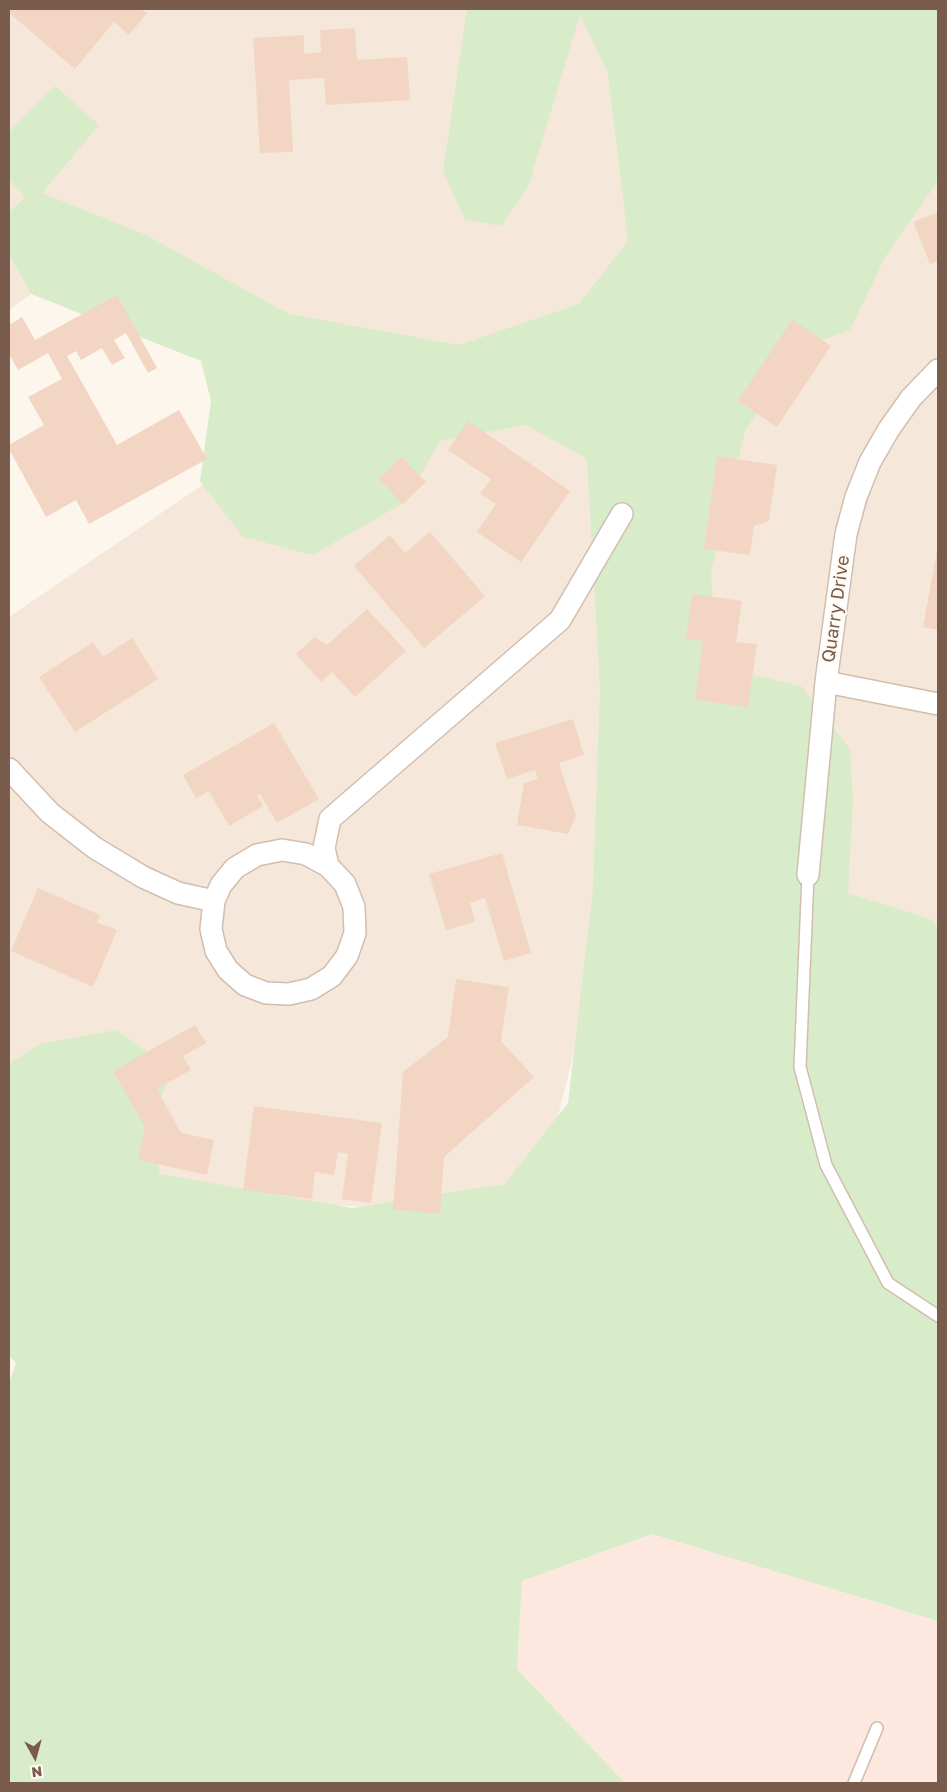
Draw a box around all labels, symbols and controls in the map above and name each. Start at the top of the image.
street label: Quarry Drive [818,554,854,664]
north arrow [10,1732,60,1782]
text: N [31,1763,43,1781]

